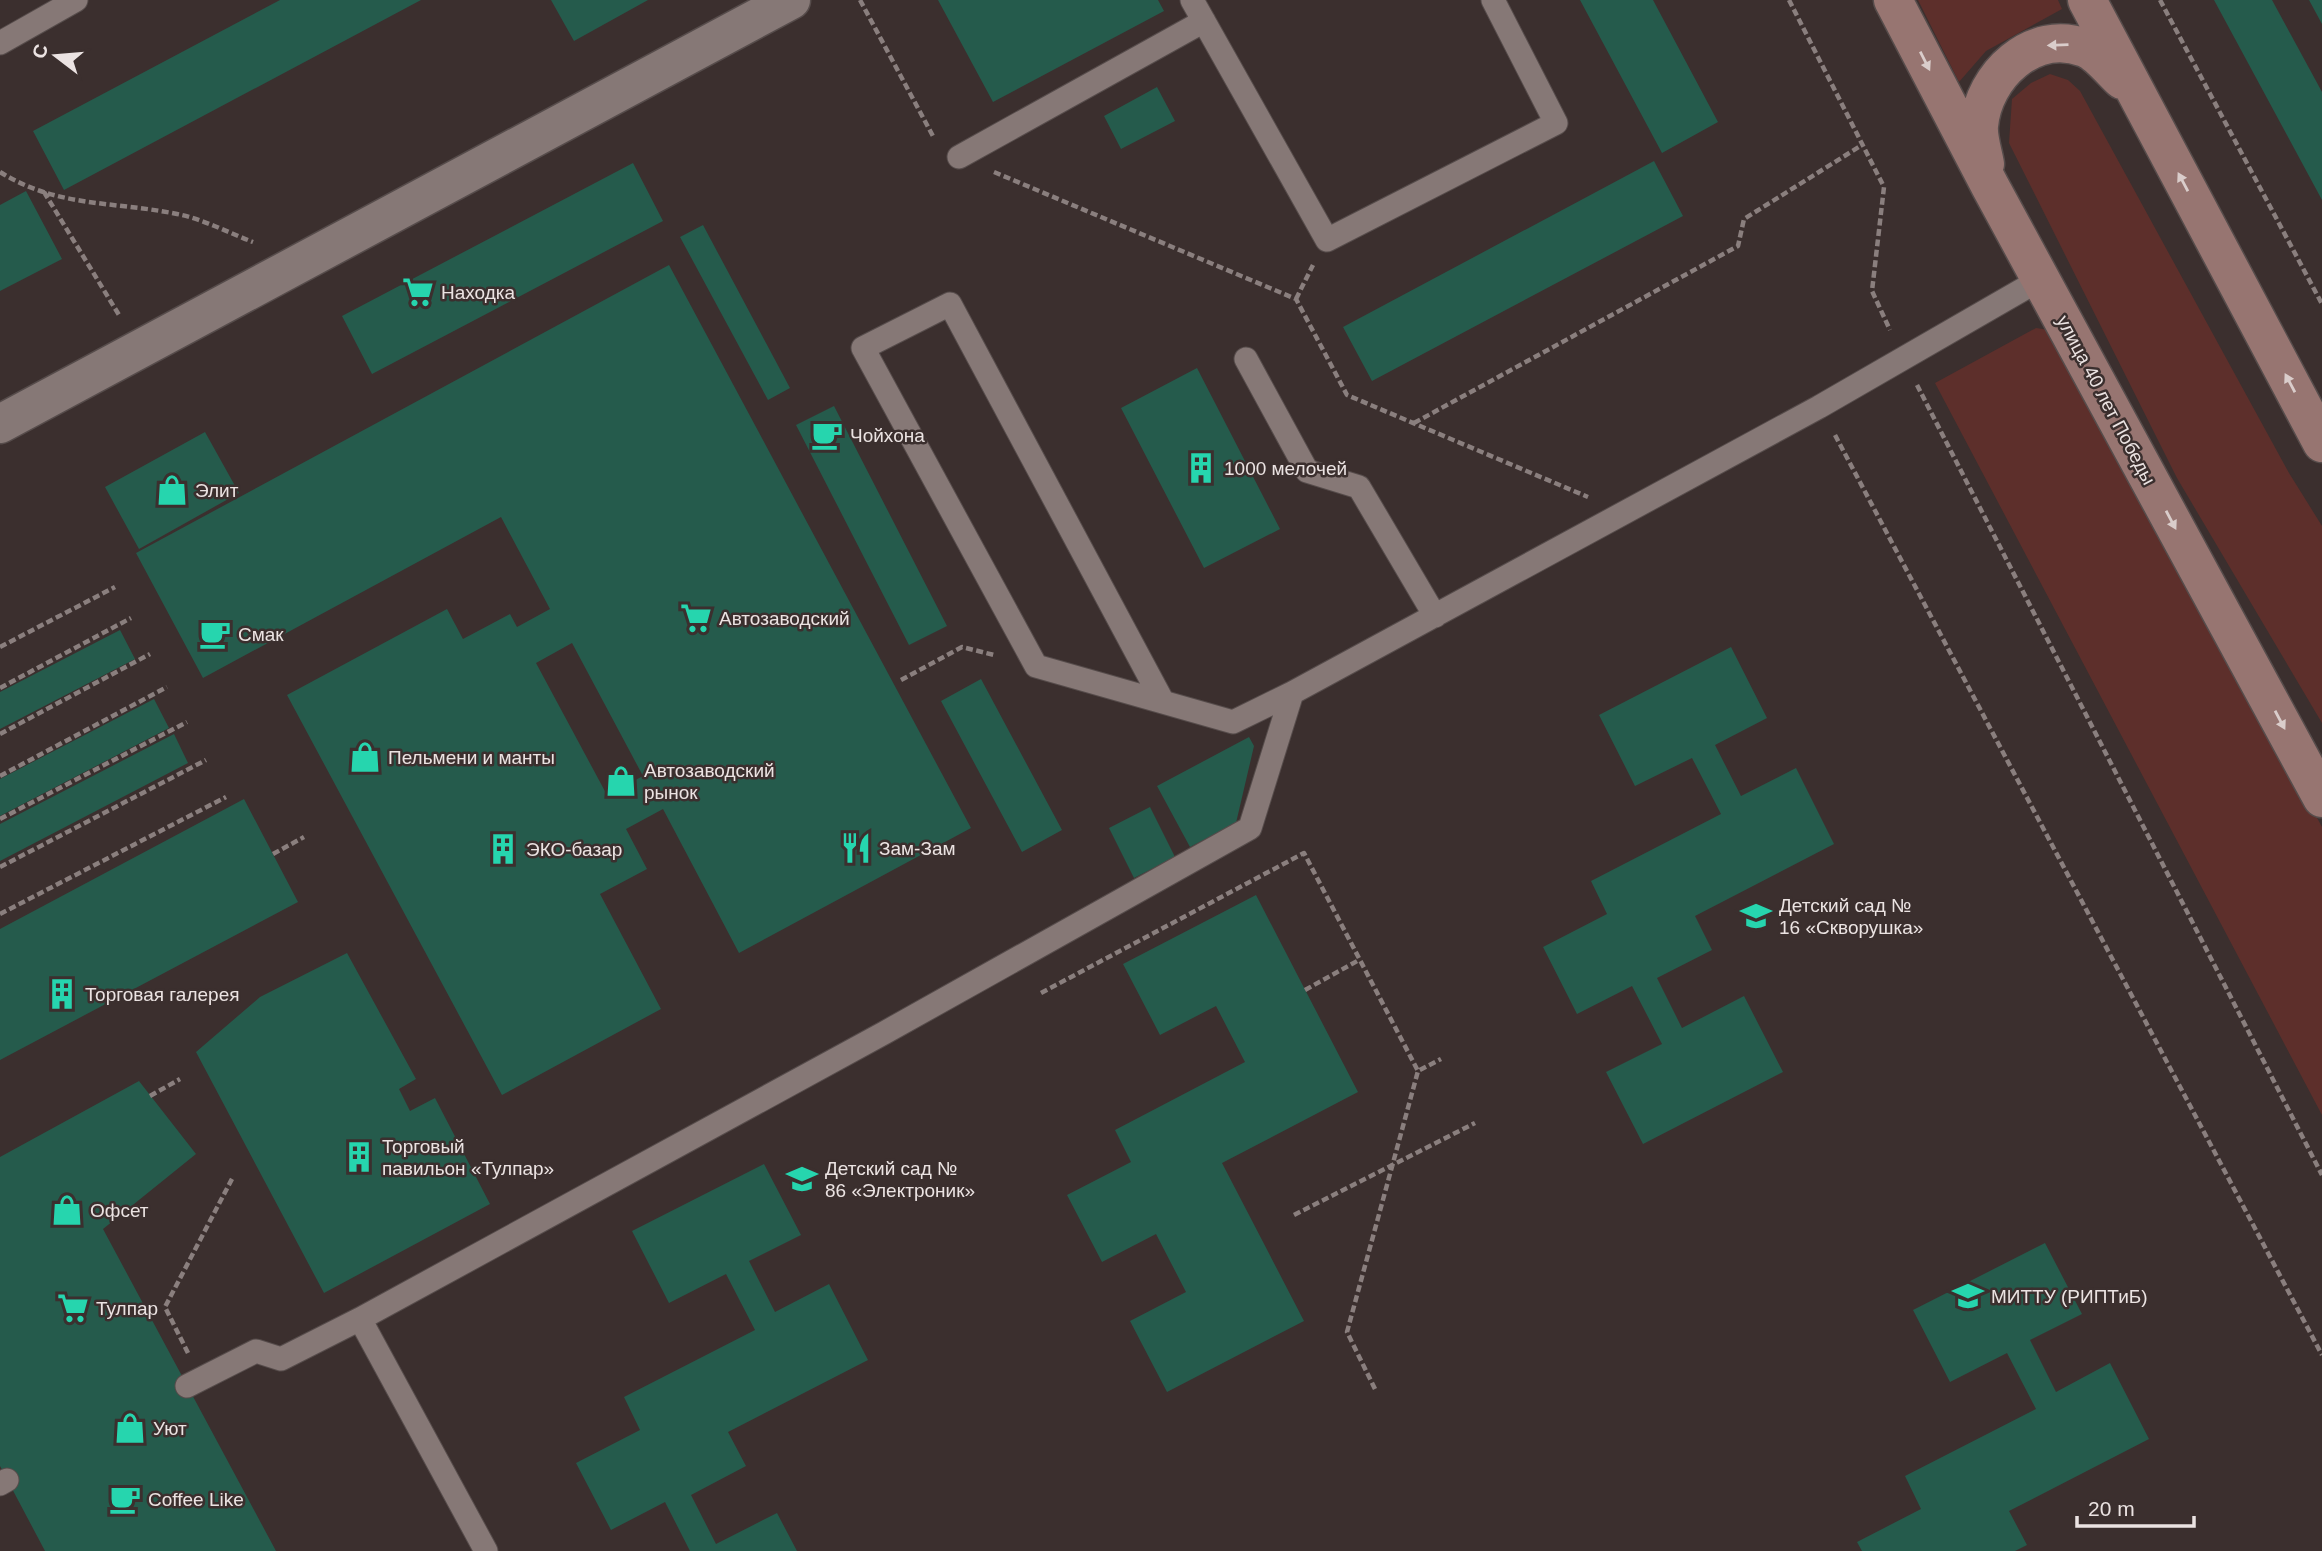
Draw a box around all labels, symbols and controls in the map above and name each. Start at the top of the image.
north arrow [21,21,91,91]
one-way arrow [2047,39,2069,50]
text: С [28,42,52,61]
one-way arrow [1919,51,1930,71]
one-way arrow [2177,172,2188,192]
supermarket icon: Находка [401,275,435,309]
place label: Находка [441,282,516,303]
street label: улица 40 лет Победы [2052,312,2160,488]
one-way arrow [2284,373,2296,393]
cafe icon: Чойхона [810,418,844,452]
place label: Чойхона [850,425,925,446]
building icon: 1000 мелочей [1184,451,1218,485]
place label: 1000 мелочей [1224,458,1347,479]
shop icon: Элит [155,473,189,507]
place label: Элит [195,480,239,501]
one-way arrow [2165,510,2177,530]
supermarket icon: Автозаводский [679,601,713,635]
place label: Автозаводский [719,608,850,629]
cafe icon: Смак [198,617,232,651]
place label: Смак [238,624,284,645]
one-way arrow [2274,710,2285,730]
shop icon: Пельмени и манты [348,740,382,774]
place label: Пельмени и манты [388,747,555,768]
place label: Автозаводский рынок [644,760,775,803]
shop icon: Автозаводский рынок [604,764,638,798]
restaurant icon: Зам-Зам [839,831,873,865]
building icon: ЭКО-базар [486,832,520,866]
place label: Зам-Зам [879,838,956,859]
place label: ЭКО-базар [526,839,622,860]
place label: Детский сад № 16 «Скворушка» [1779,895,1923,938]
school or university icon: Детский сад № 16 «Скворушка» [1739,899,1773,933]
building icon: Торговая галерея [45,977,79,1011]
place label: Торговая галерея [85,984,240,1005]
place label: Торговый павильон «Тулпар» [382,1136,554,1179]
building icon: Торговый павильон «Тулпар» [342,1140,376,1174]
place label: Детский сад № 86 «Электроник» [825,1158,975,1201]
school or university icon: Детский сад № 86 «Электроник» [785,1162,819,1196]
shop icon: Офсет [50,1193,84,1227]
place label: Офсет [90,1200,149,1221]
school or university icon: МИТТУ (РИПТиБ) [1951,1279,1985,1313]
place label: МИТТУ (РИПТиБ) [1991,1286,2148,1307]
supermarket icon: Тулпар [56,1291,90,1325]
place label: Тулпар [96,1298,158,1319]
shop icon: Уют [113,1411,147,1445]
place label: Уют [153,1418,187,1439]
cafe icon: Coffee Like [108,1482,142,1516]
scale bar [2077,1484,2194,1528]
place label: Coffee Like [148,1489,244,1510]
text: 20 m [2088,1497,2135,1520]

